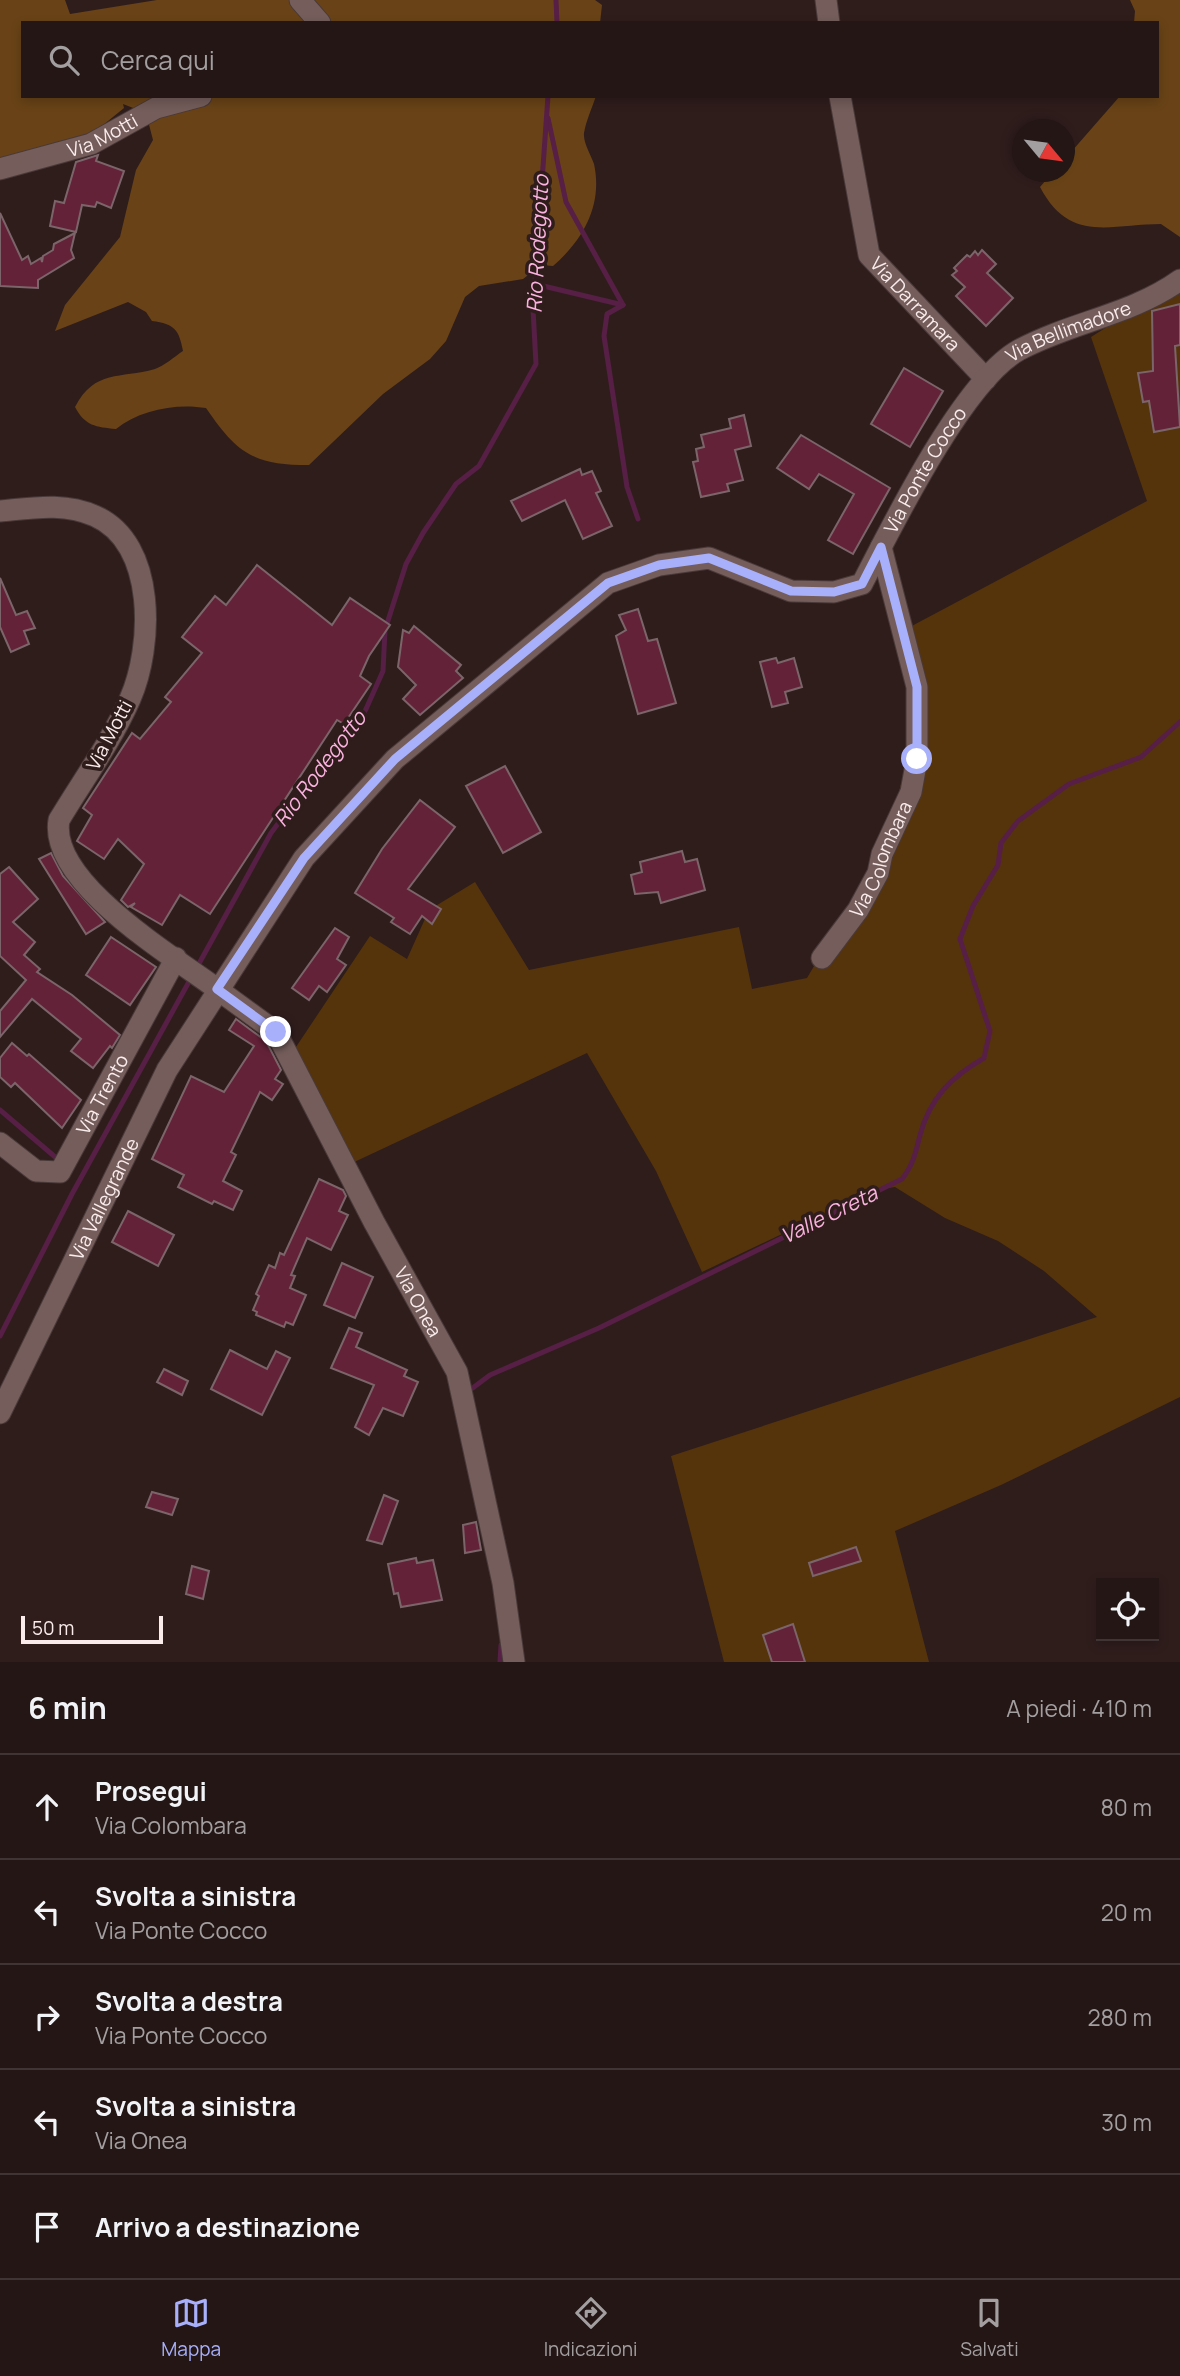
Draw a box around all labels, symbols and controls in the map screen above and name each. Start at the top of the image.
search box [21,21,1159,98]
icon: search [45,41,83,79]
text: Cerca qui [101,42,215,78]
street label: Via Motti [64,108,142,163]
north arrow [1012,119,1075,182]
water label: Rio Rodegotto [519,173,555,314]
street label: Via Darramara [864,251,966,357]
street label: Via Bellimadore [1000,295,1135,368]
street label: Via Ponte Cocco [878,402,972,538]
street label: Via Motti [80,696,138,774]
water label: Rio Rodegotto [266,704,373,832]
route start [901,743,932,774]
street label: Via Colombara [844,797,918,923]
route end [260,1016,291,1047]
street label: Via Trento [70,1050,134,1139]
street label: Via Vallegrande [63,1134,145,1264]
water label: Valle Creta [775,1178,883,1250]
street label: Via Onea [388,1262,448,1342]
map controls [1096,1578,1159,1641]
button: locate [1096,1578,1159,1641]
scale bar [21,1613,163,1645]
text: 50 m [32,1615,74,1641]
text: 6 min [28,1687,107,1728]
text: A piedi · 410 m [1006,1692,1152,1724]
text: Prosegui [95,1773,207,1809]
icon: ahead [28,1788,66,1826]
text: 80 m [1101,1791,1152,1823]
text: Via Colombara [95,1809,247,1841]
text: Svolta a sinistra [95,1878,296,1914]
icon: left [28,1893,66,1931]
text: 20 m [1101,1896,1152,1928]
text: Via Ponte Cocco [95,1914,267,1946]
text: Svolta a destra [95,1983,283,2019]
icon: right [28,1998,66,2036]
text: 280 m [1087,2001,1152,2033]
text: Via Ponte Cocco [95,2019,267,2051]
text: Svolta a sinistra [95,2088,296,2124]
icon: left [28,2103,66,2141]
text: 30 m [1101,2106,1152,2138]
text: Via Onea [95,2124,187,2156]
icon: arrive [28,2208,66,2246]
text: Arrivo a destinazione [95,2209,360,2245]
tab: Mappa [161,2294,221,2362]
tab: Indicazioni [544,2294,638,2362]
tab: Salvati [960,2294,1019,2362]

